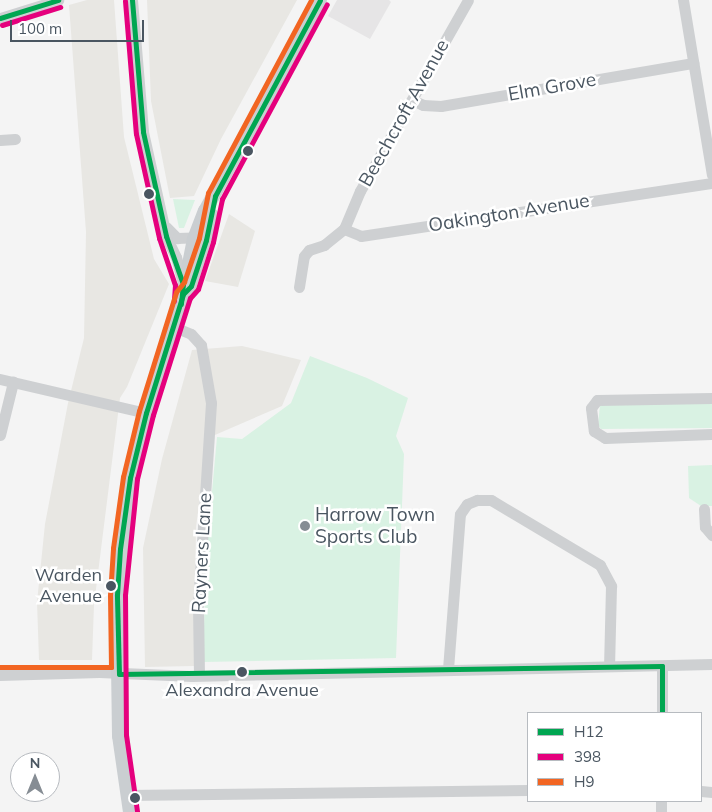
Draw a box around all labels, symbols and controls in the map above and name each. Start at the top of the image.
scale bar [12,10,146,42]
text: 100 m [18,19,62,38]
street label: Beechcroft Avenue [354,35,454,191]
street label: Elm Grove [506,68,598,106]
unlabelled marker [243,146,253,156]
unlabelled marker [144,189,154,199]
street label: Oakington Avenue [427,189,591,237]
street label: Rayners Lane [187,492,217,614]
place label: Harrow Town Sports Club [315,504,435,548]
marker: Harrow Town Sports Club [299,520,311,532]
place label: Warden Avenue [35,565,102,608]
marker: Warden Avenue [106,581,116,591]
marker: Alexandra Avenue [237,667,247,677]
place label: Alexandra Avenue [165,679,319,701]
legend [527,712,702,802]
text: H12 [574,722,604,741]
text: 398 [574,747,601,766]
north arrow [10,752,60,802]
text: N [30,754,40,772]
text: H9 [574,772,595,791]
unlabelled marker [130,793,140,803]

